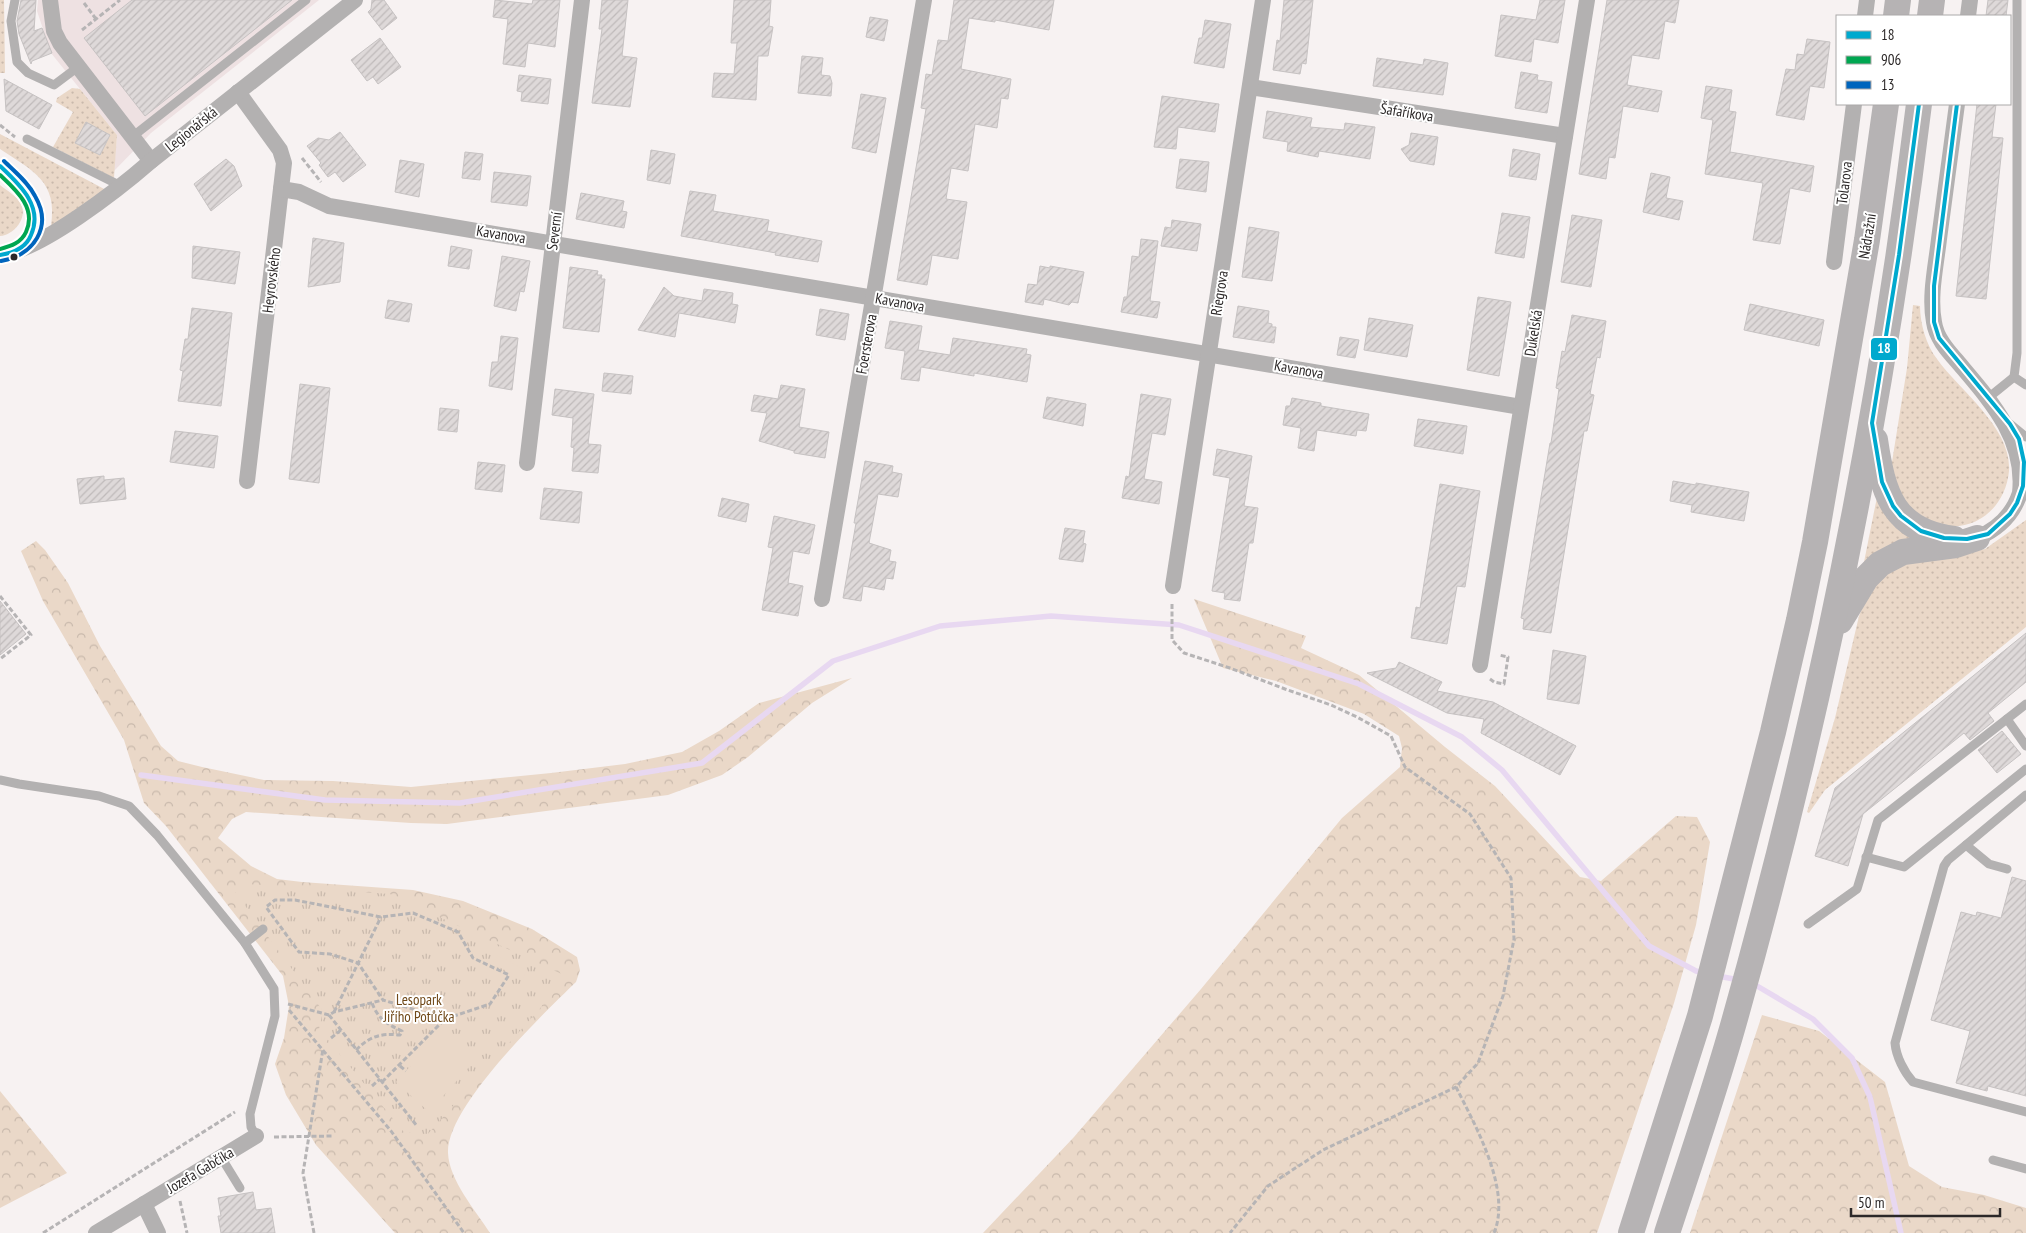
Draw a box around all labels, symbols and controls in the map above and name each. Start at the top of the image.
legend [1836,15,2011,105]
text: 18 [1881,25,1895,44]
text: 906 [1881,50,1902,69]
text: 13 [1881,75,1895,94]
street label: Šafaříkova [1379,98,1435,126]
street label: Legionářská [161,102,221,156]
street label: Tolarova [1832,160,1856,206]
street label: Severní [542,210,566,251]
street label: Nádražní [1854,211,1880,260]
street label: Kavanova [475,221,527,247]
street label: Heyrovského [258,246,284,314]
unlabelled marker [9,252,19,262]
street label: Riegrova [1206,269,1232,317]
street label: Kavanova [874,288,926,316]
street label: Dukelská [1520,308,1546,358]
street label: Foersterova [851,313,881,375]
line badge: 18 [1870,337,1898,361]
text: 18 [1877,339,1891,357]
street label: Kavanova [1273,355,1325,383]
park label: Lesopark Jiřího Potůčka [382,990,455,1026]
street label: Jozefa Gabčíka [162,1143,237,1198]
scale bar [1851,1186,2000,1218]
text: 50 m [1858,1193,1884,1212]

